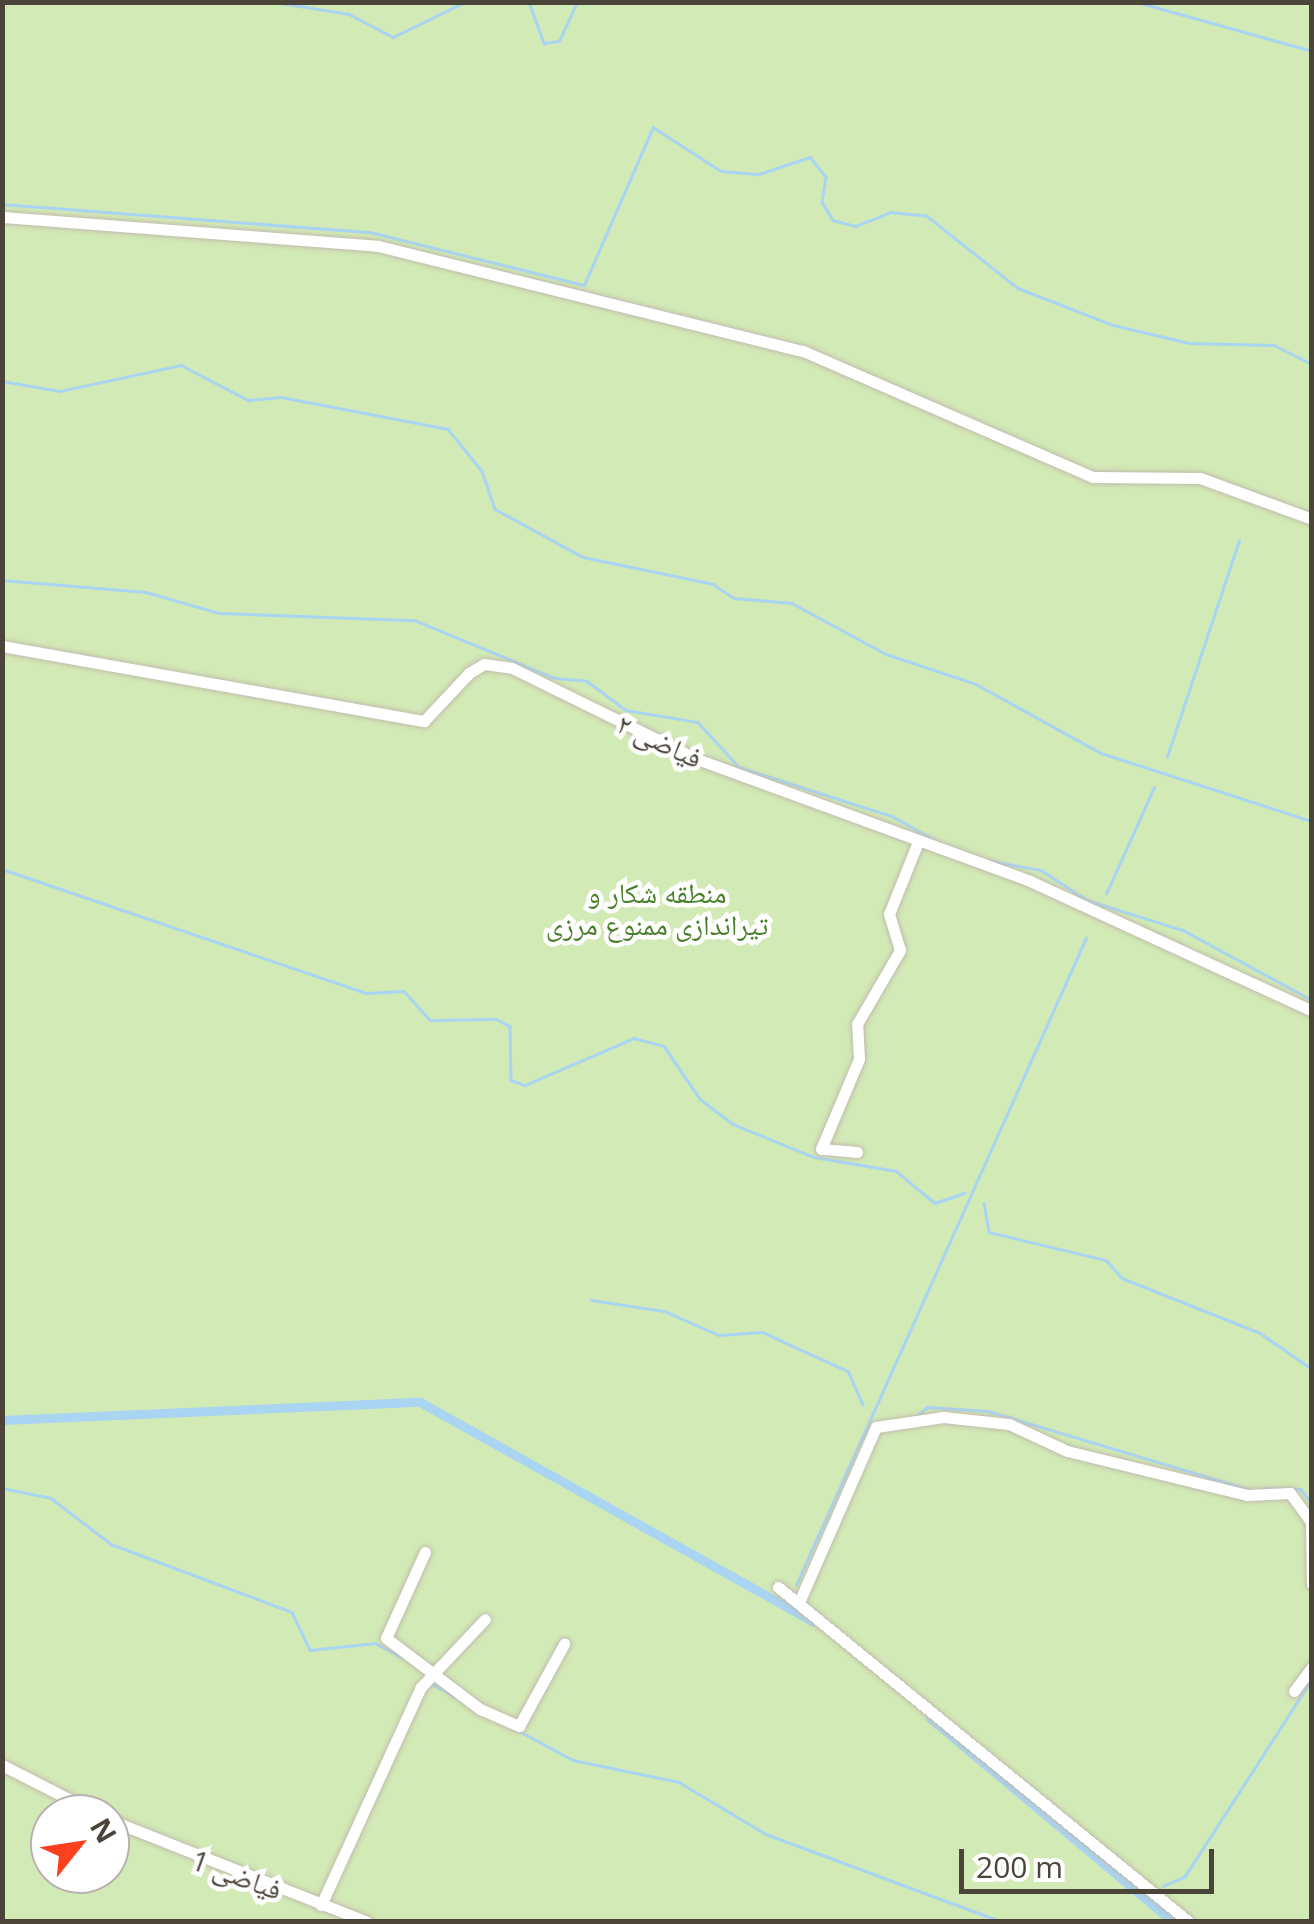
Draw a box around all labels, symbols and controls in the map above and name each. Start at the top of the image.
street label: فیاضی ۲ [612,706,708,774]
park label: منطقه شکار و تیراندازی ممنوع مرزی [546,875,768,941]
north arrow [30,1794,130,1894]
text: N [82,1811,126,1849]
scale bar [964,1829,1219,1891]
street label: فیاضی 1 [187,1842,287,1906]
text: 200 m [976,1846,1063,1887]

